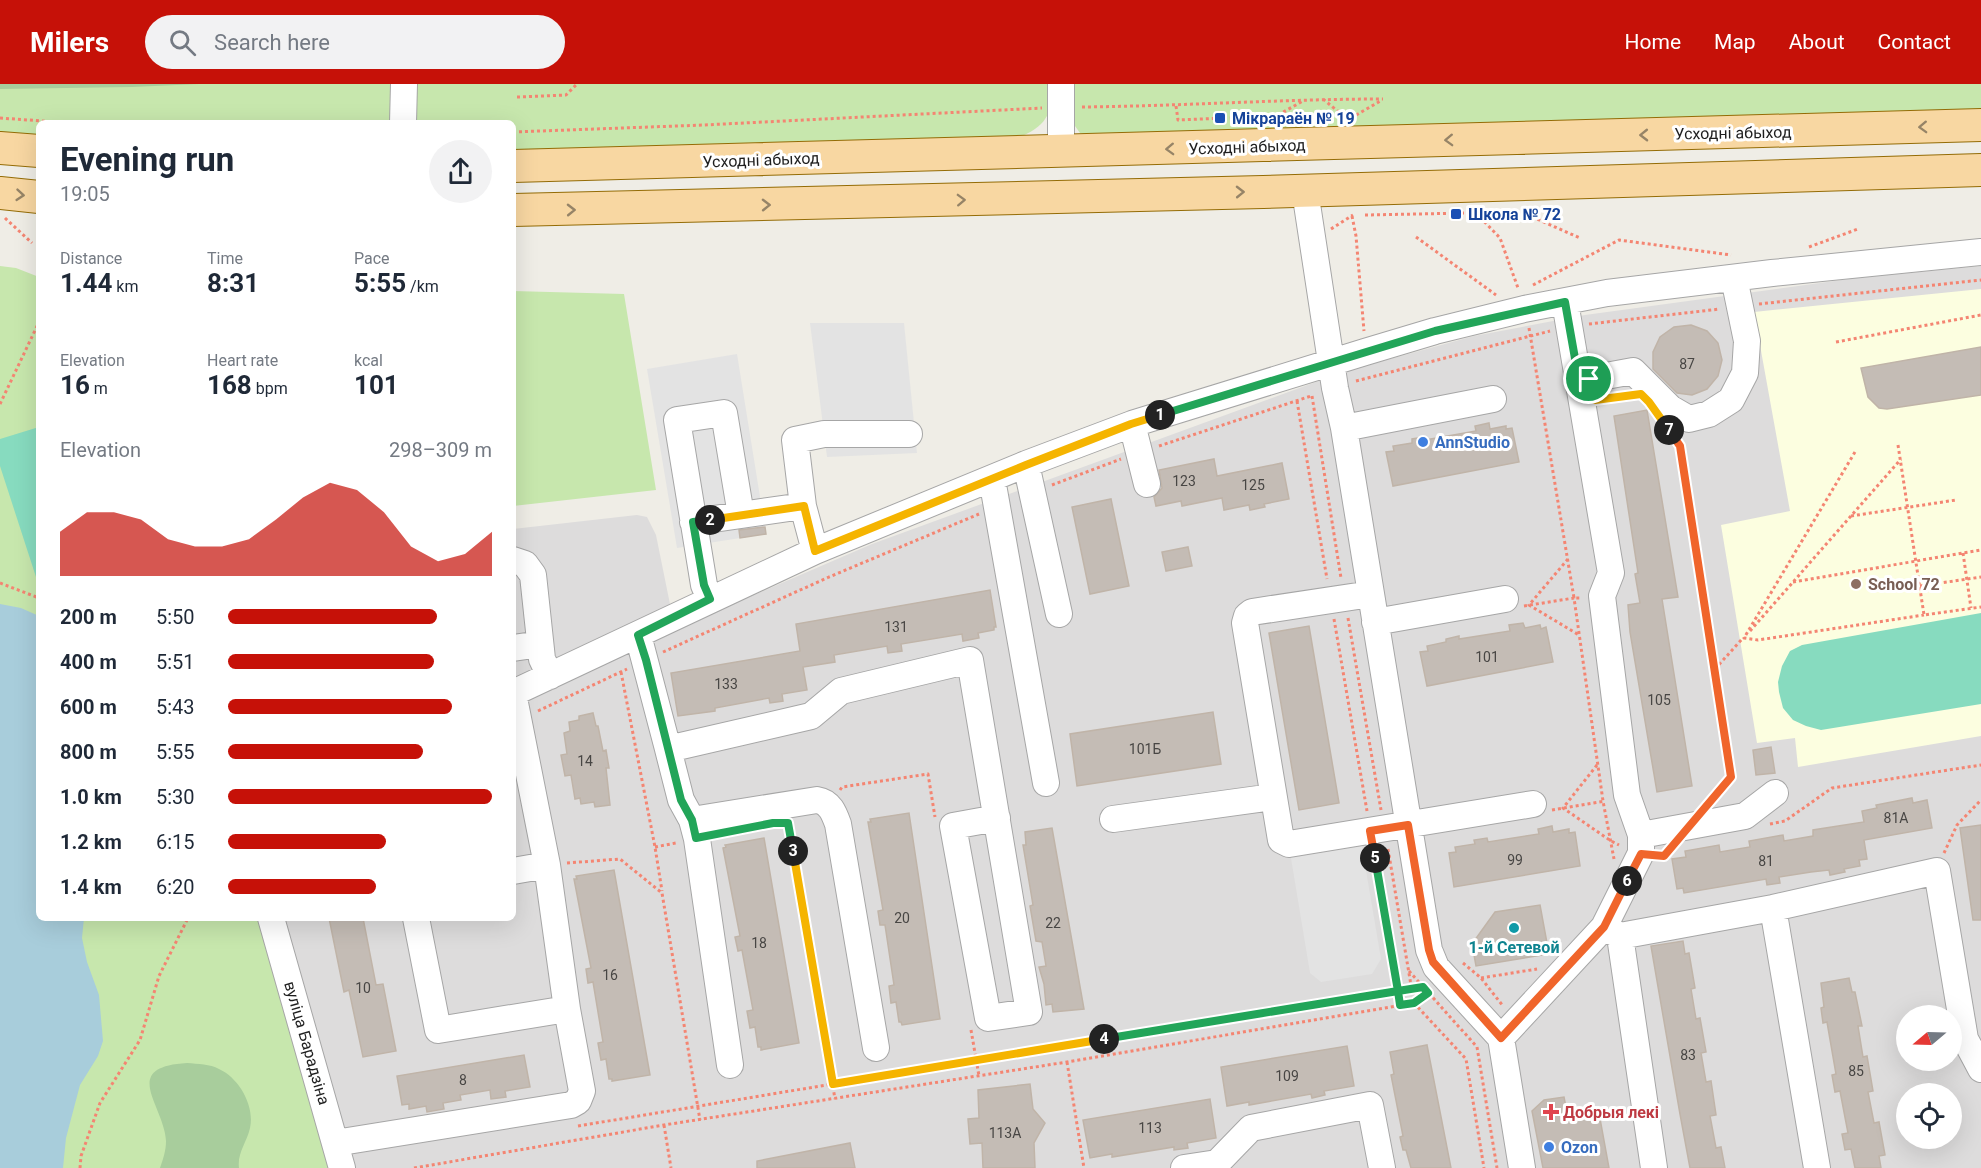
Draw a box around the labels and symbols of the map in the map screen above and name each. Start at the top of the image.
place label: Мікрараён № 19 [1232,109,1355,128]
marker: Мікрараён № 19 [1213,111,1227,125]
one-way arrow [1918,121,1927,134]
street label: Усходні абыход [1674,122,1792,144]
one-way arrow [1639,129,1648,141]
one-way arrow [1444,134,1453,147]
street label: Усходні абыход [1188,135,1306,159]
one-way arrow [1165,143,1174,156]
street label: Усходні абыход [702,148,820,172]
one-way arrow [1236,186,1245,199]
one-way arrow [15,188,24,201]
one-way arrow [957,193,966,206]
one-way arrow [762,199,771,211]
one-way arrow [567,203,576,216]
place label: Школа № 72 [1468,205,1561,224]
marker: Школа № 72 [1449,207,1463,221]
pin [1563,353,1614,404]
house number: 87 [1679,356,1695,372]
pin: 1 [1145,400,1175,430]
pin: 7 [1654,415,1684,445]
place label: AnnStudio [1435,433,1510,452]
marker: AnnStudio [1416,435,1430,449]
house number: 123 [1172,473,1196,489]
house number: 125 [1241,477,1265,493]
pin: 2 [695,505,725,535]
place label: School 72 [1868,575,1940,594]
marker: School 72 [1849,577,1863,591]
house number: 131 [884,619,908,635]
house number: 101 [1475,649,1499,665]
house number: 133 [714,676,738,692]
house number: 105 [1647,692,1671,708]
house number: 101Б [1129,741,1161,757]
house number: 14 [577,753,593,769]
house number: 81А [1884,810,1908,826]
pin: 3 [778,836,808,866]
pin: 5 [1360,843,1390,873]
house number: 99 [1507,852,1523,868]
house number: 81 [1758,853,1774,869]
pin: 6 [1612,866,1642,896]
house number: 20 [894,910,910,926]
house number: 22 [1045,915,1061,931]
marker: 1-й Сетевой [1507,921,1521,935]
house number: 18 [751,935,767,951]
place label: 1-й Сетевой [1469,938,1559,957]
house number: 16 [602,967,618,983]
street label: вуліца Барадзіна [280,979,334,1107]
house number: 10 [355,980,371,996]
north arrow [1896,1005,1962,1071]
pin: 4 [1089,1024,1119,1054]
house number: 83 [1680,1047,1696,1063]
house number: 85 [1848,1063,1864,1079]
house number: 109 [1275,1068,1299,1084]
house number: 8 [459,1072,467,1088]
place label: Добрыя лекі [1563,1103,1659,1122]
marker: Добрыя лекі [1544,1105,1558,1119]
house number: 113 [1138,1120,1162,1136]
house number: 113А [989,1125,1021,1141]
place label: Ozon [1561,1138,1598,1157]
marker: Ozon [1542,1140,1556,1154]

